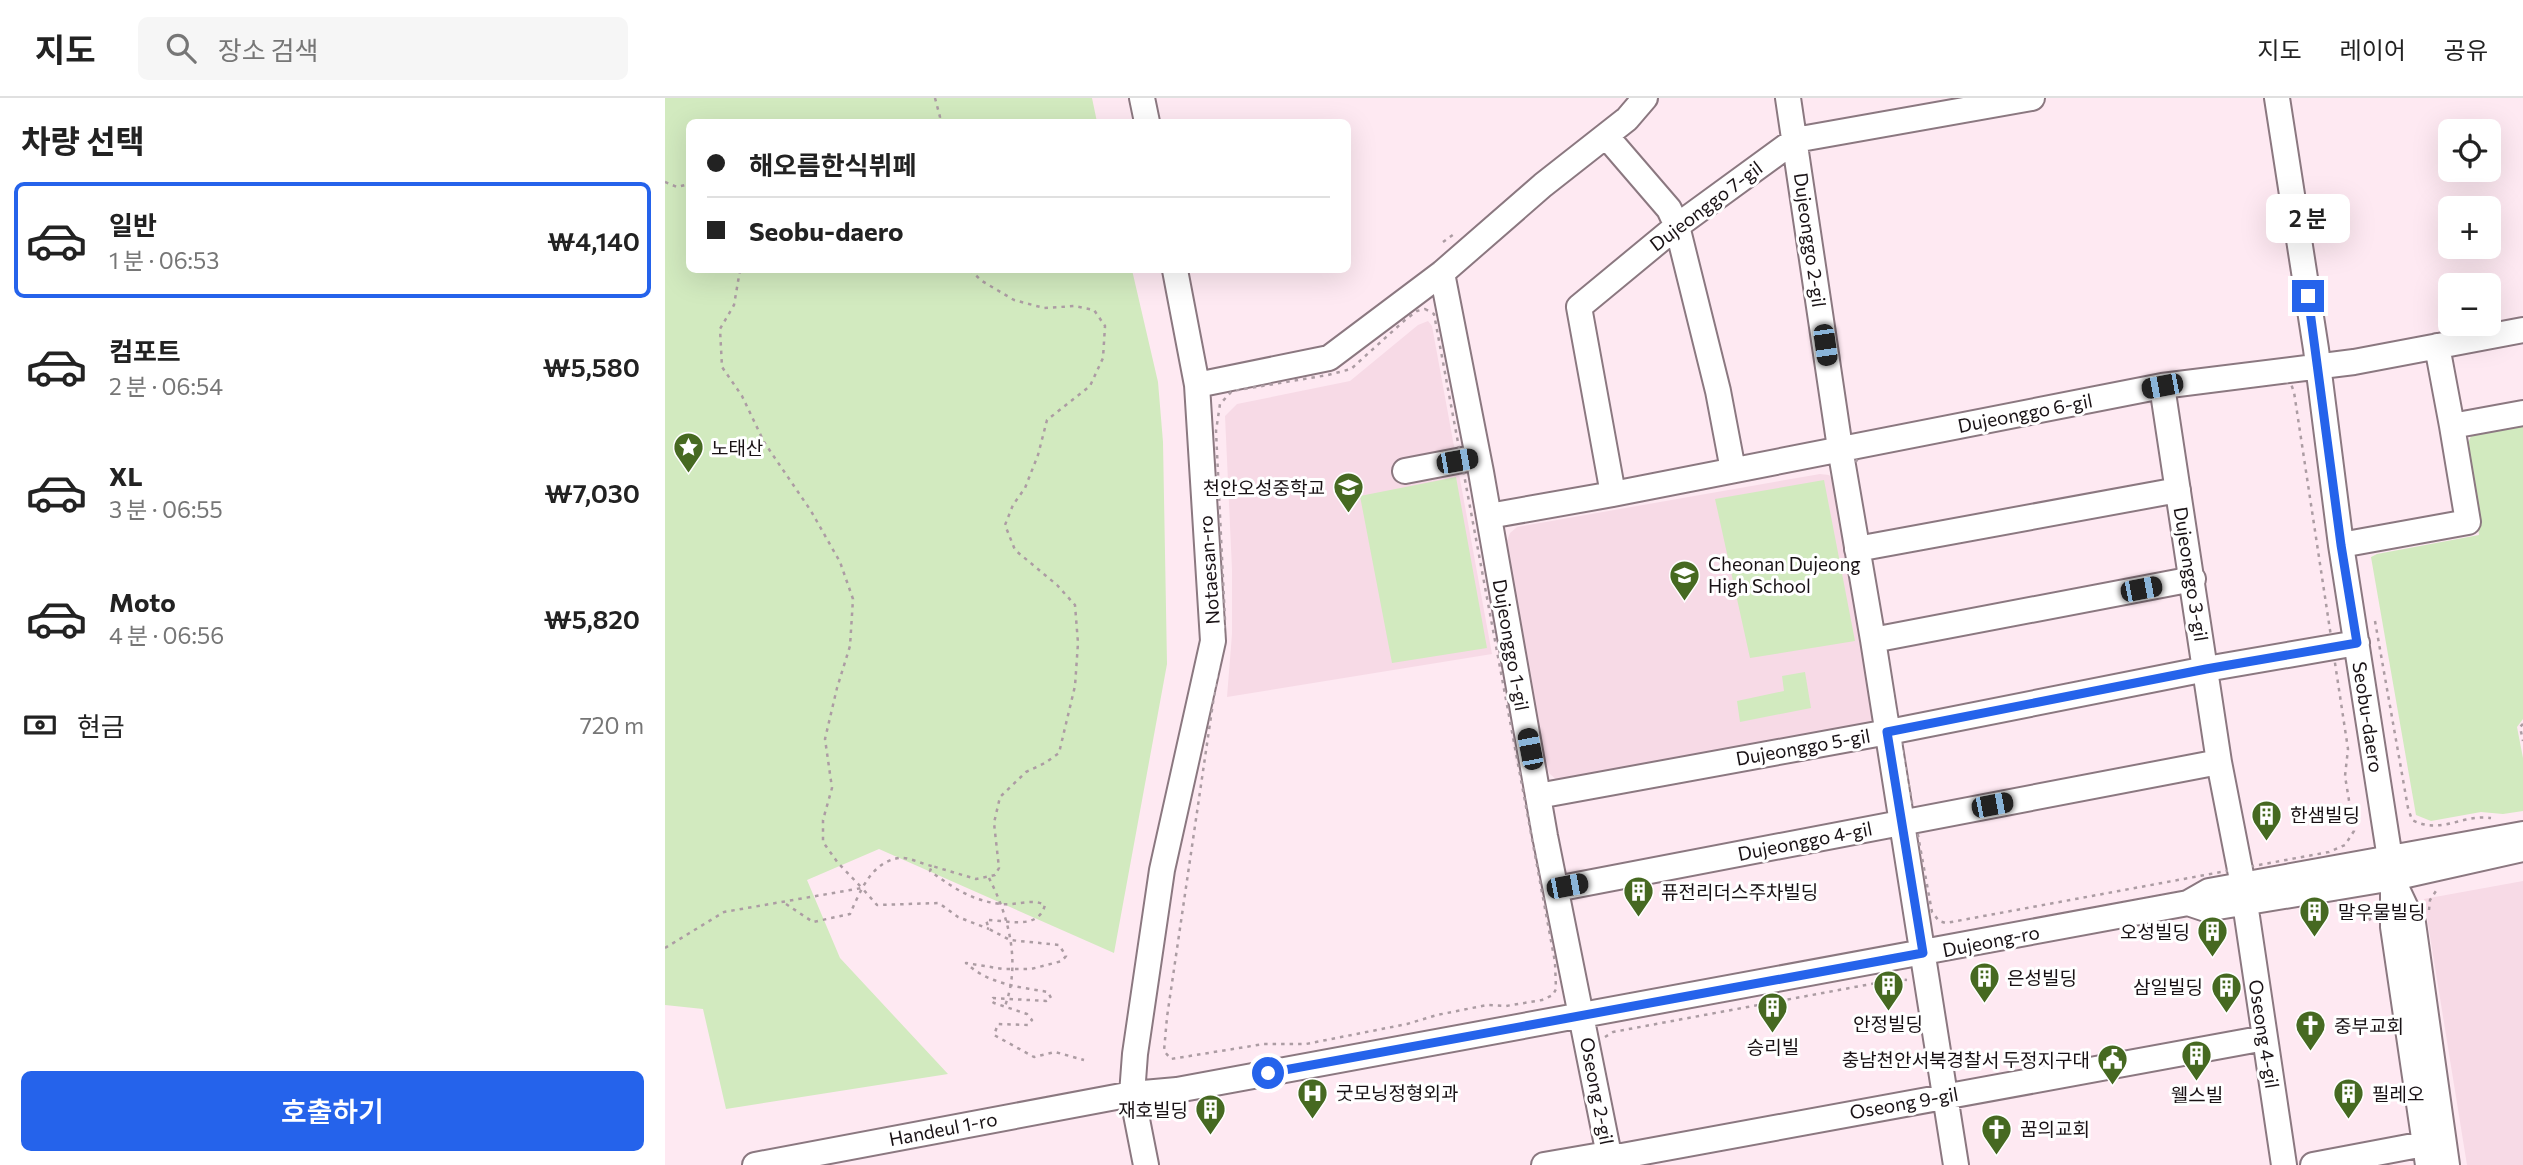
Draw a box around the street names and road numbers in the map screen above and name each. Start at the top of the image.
street label: Dujeonggo 7-gil [1645,156,1767,255]
street label: Dujeonggo 2-gil [1790,171,1831,309]
street label: Dujeonggo 6-gil [1956,388,2094,437]
street label: Dujeonggo 3-gil [2169,505,2213,643]
street label: Notaesan-ro [1193,515,1224,625]
street label: Dujeonggo 1-gil [1489,577,1534,713]
street label: Seobu-daero [2348,660,2389,774]
street label: Dujeonggo 5-gil [1734,723,1872,770]
street label: Dujeonggo 4-gil [1736,816,1874,865]
street label: Dujeong-ro [1940,920,2041,961]
street label: Oseong 4-gil [2245,978,2284,1090]
street label: Oseong 2-gil [1576,1035,1619,1147]
street label: Oseong 9-gil [1848,1082,1960,1123]
street label: Handeul 1-ro [887,1107,999,1150]

